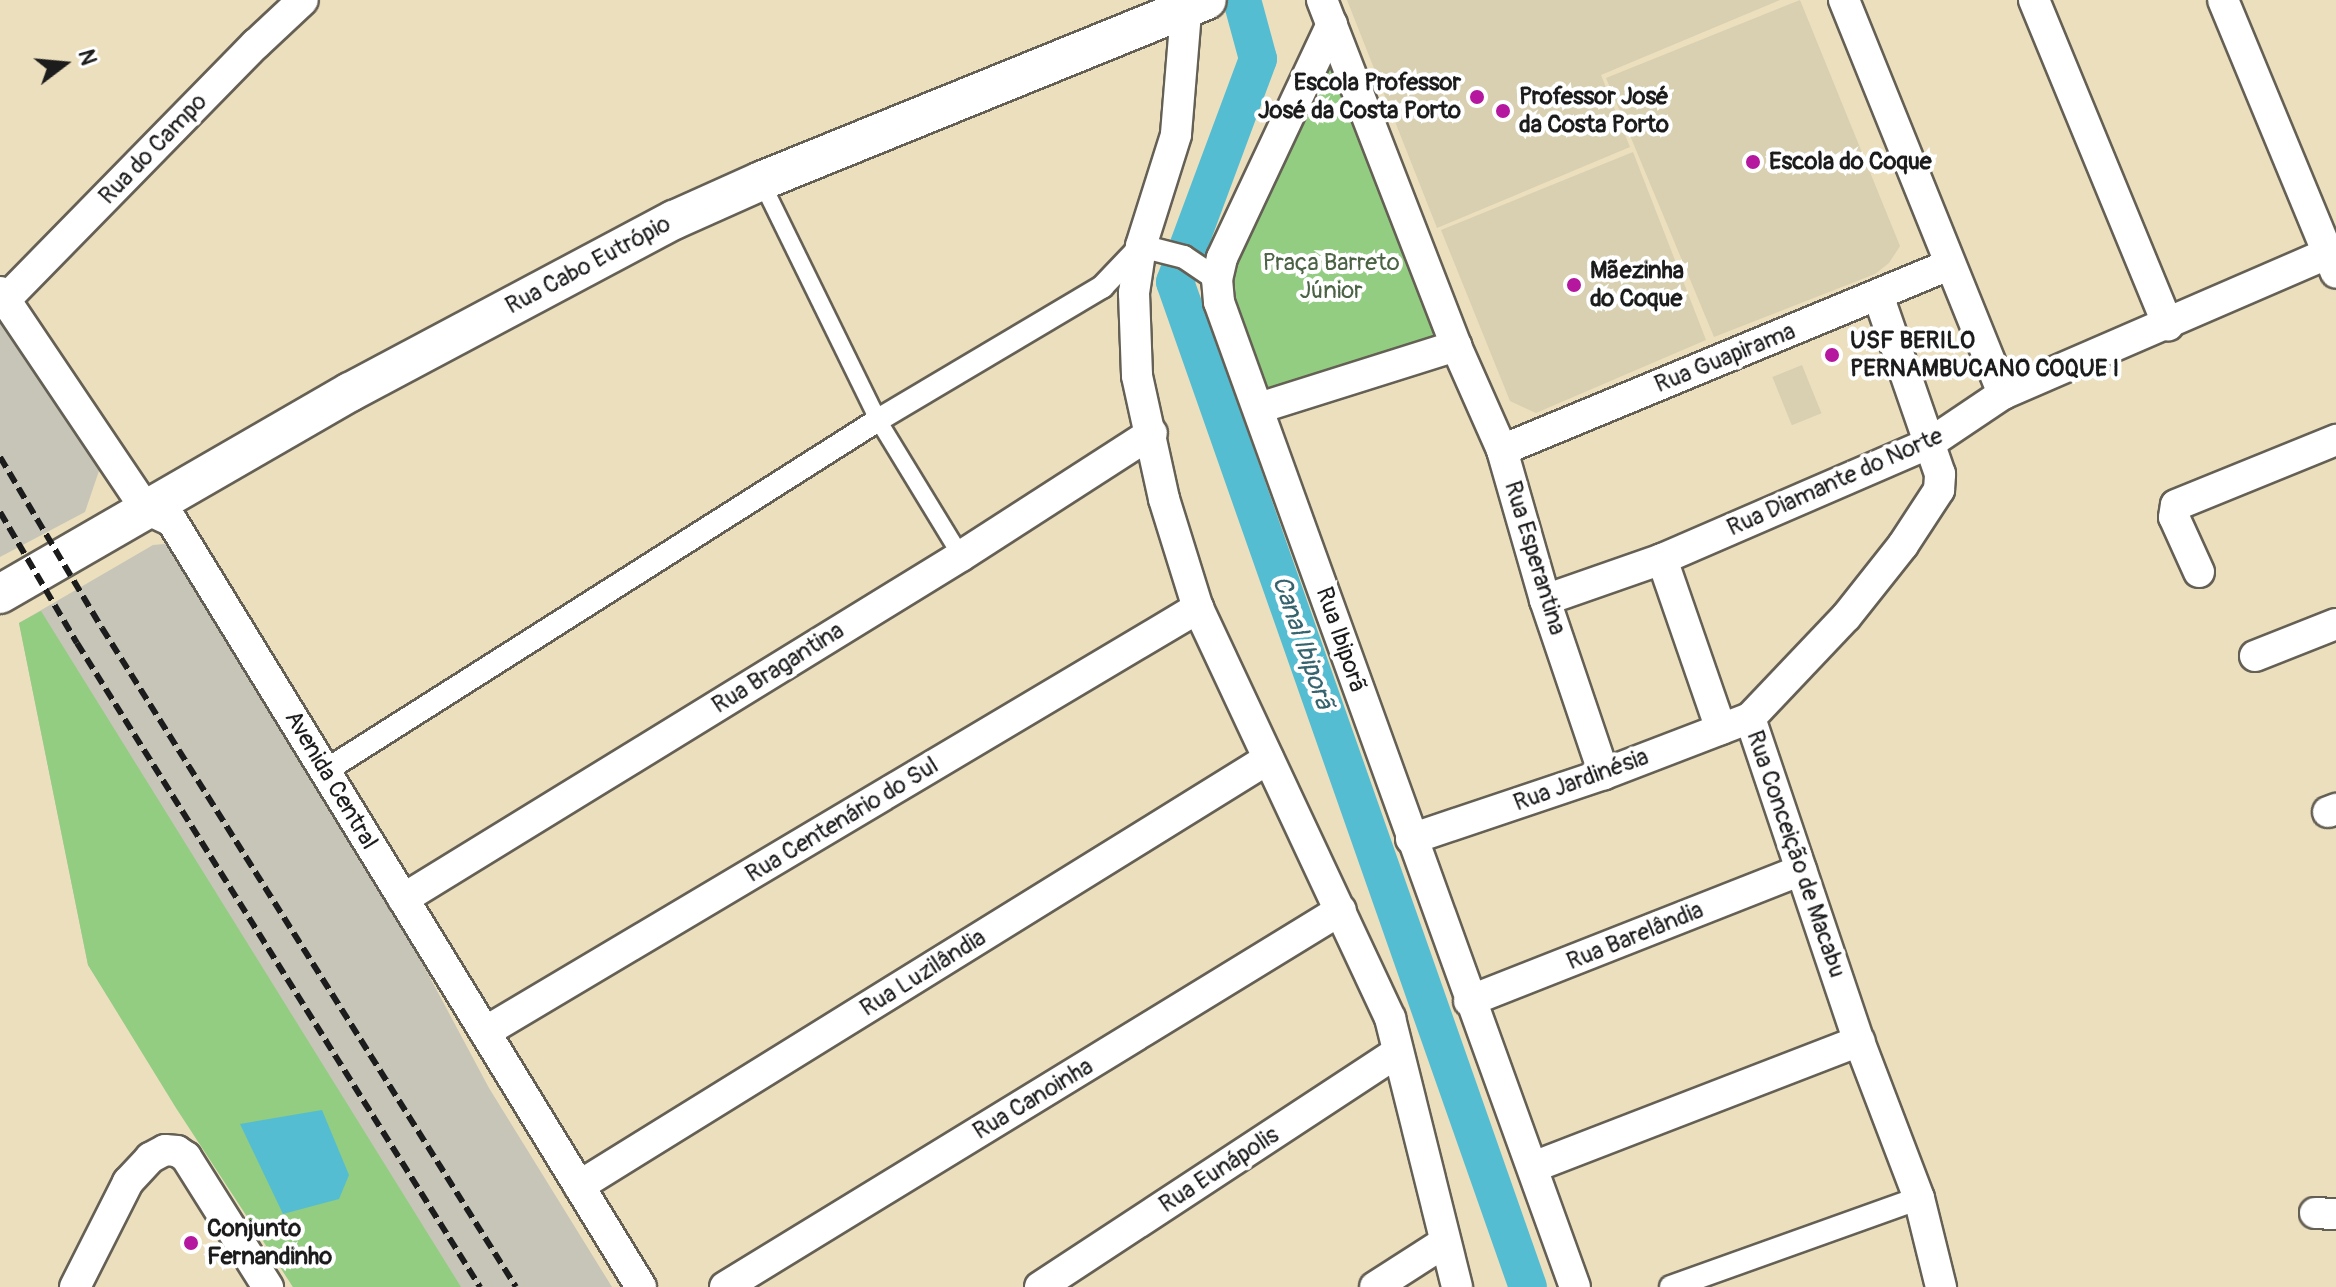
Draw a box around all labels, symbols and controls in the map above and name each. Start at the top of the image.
north arrow [24,24,104,104]
text: N [72,46,103,68]
place label: Escola Professor José da Costa Porto [1258,69,1461,125]
place label: Professor José da Costa Porto [1519,83,1669,139]
street label: Rua do Campo [93,87,213,211]
marker: Escola Professor José da Costa Porto [1468,88,1486,106]
marker: Professor José da Costa Porto [1494,102,1512,120]
place label: Escola do Coque [1769,148,1932,176]
marker: Escola do Coque [1744,153,1762,171]
street label: Rua Cabo Eutrópio [501,209,675,321]
park label: Praça Barreto Júnior [1262,249,1400,305]
place label: Mãezinha do Coque [1590,257,1684,313]
marker: Mãezinha do Coque [1565,276,1583,294]
street label: Rua Guapirama [1650,317,1800,399]
place label: USF BERILO PERNAMBUCANO COQUE I [1850,327,2119,383]
marker: USF BERILO PERNAMBUCANO COQUE I [1821,344,1843,366]
street label: Rua Diamante do Norte [1723,421,1947,543]
street label: Rua Esperantina [1498,478,1572,638]
water label: Canal Ibiporã [1265,572,1339,714]
street label: Rua Ibiporã [1309,583,1373,697]
street label: Rua Bragantina [707,616,849,720]
street label: Avenida Central [278,705,384,855]
street label: Rua Conceição de Macabu [1740,727,1852,981]
street label: Rua Jardinésia [1510,742,1652,818]
street label: Rua Centenário do Sul [740,751,944,889]
street label: Rua Barelândia [1563,896,1707,976]
street label: Rua Luzilândia [855,923,991,1023]
street label: Rua Canoinha [968,1052,1098,1146]
street label: Rua Eunápolis [1154,1121,1284,1219]
place label: Conjunto Fernandinho [207,1215,332,1271]
marker: Conjunto Fernandinho [182,1234,200,1252]

